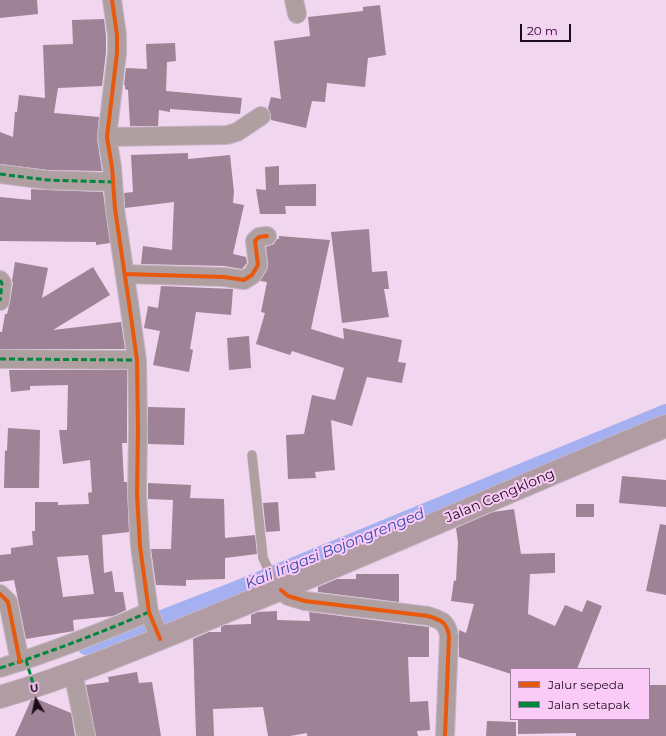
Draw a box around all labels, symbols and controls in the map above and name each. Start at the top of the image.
scale bar [522,16,573,42]
text: 20 m [527,23,558,38]
street label: Jalan Cengklong [443,465,557,527]
water label: Kali Irigasi Bojongrenged [243,505,427,593]
legend [510,668,650,720]
text: Jalur sepeda [548,677,624,692]
north arrow [16,680,56,720]
text: U [29,681,39,696]
text: Jalan setapak [548,697,630,712]

